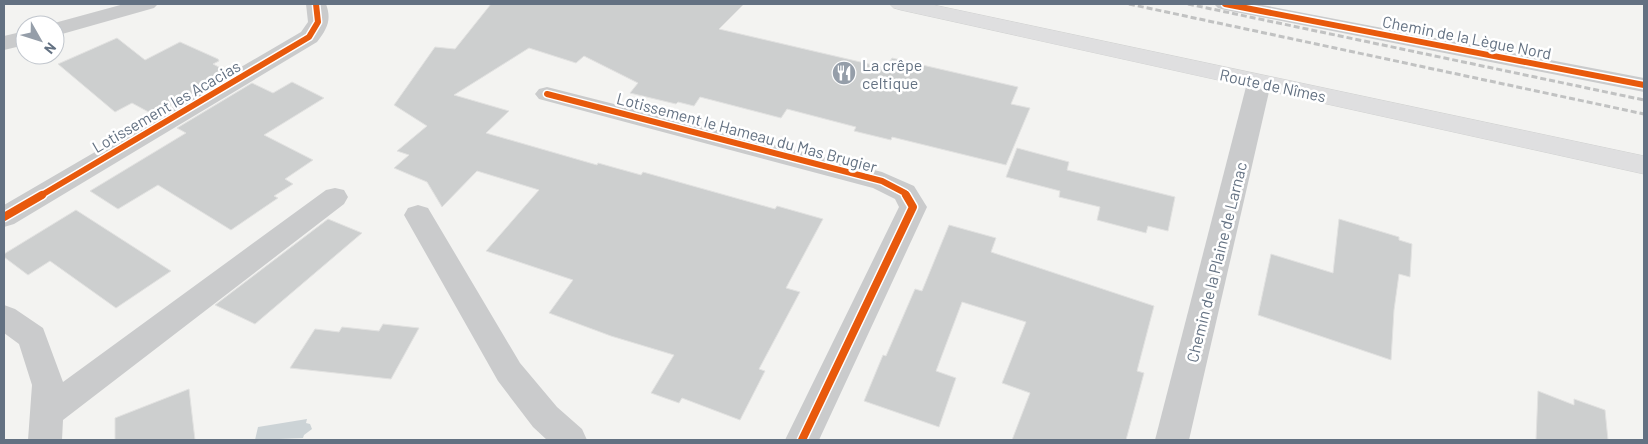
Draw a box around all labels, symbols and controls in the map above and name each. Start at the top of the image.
street label: Chemin de la Lègue Nord [1381,11,1553,63]
north arrow [15,15,65,65]
text: N [41,40,60,57]
place label: La crêpe celtique [862,55,922,92]
street label: Lotissement les Acacias [89,56,243,156]
restaurant icon: La crêpe celtique [831,60,857,86]
street label: Route de Nîmes [1218,64,1328,106]
street label: Lotissement le Hameau du Mas Brugier [615,88,879,176]
street label: Chemin de la Plaine de Larnac [1182,160,1250,364]

